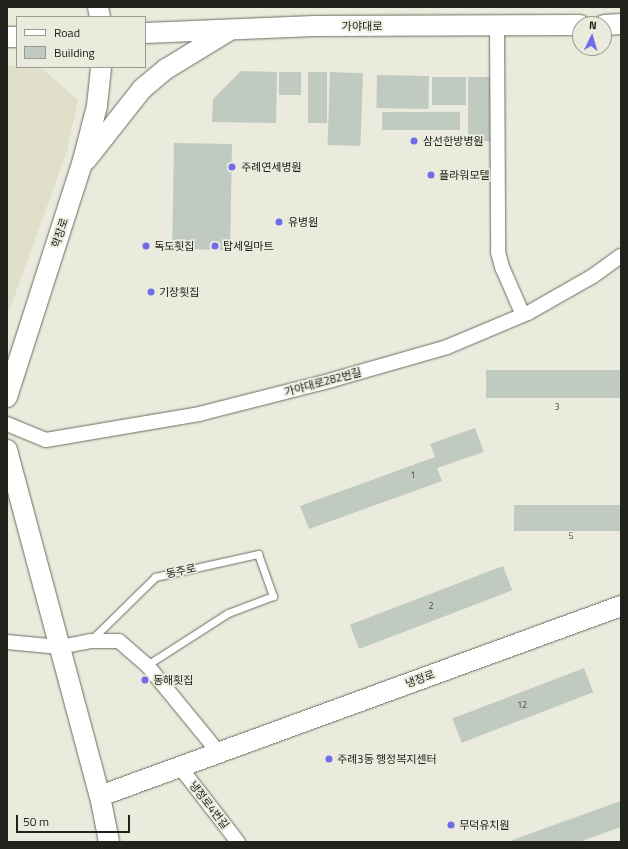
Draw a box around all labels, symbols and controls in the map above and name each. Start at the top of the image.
legend [16,16,146,68]
north arrow [572,16,612,56]
text: N [588,17,597,33]
street label: 가야대로 [342,19,382,33]
text: Road [54,23,80,42]
text: Building [54,43,95,62]
place label: 삼선한방병원 [423,134,484,148]
marker: 삼선한방병원 [408,135,420,147]
place label: 주례연세병원 [241,160,302,174]
marker: 주례연세병원 [226,161,238,173]
place label: 플라워모텔 [439,168,490,182]
marker: 플라워모텔 [426,170,436,180]
place label: 유병원 [288,215,318,229]
marker: 유병원 [273,216,285,228]
street label: 학장로 [49,217,71,249]
place label: 독도횟집 [154,239,194,253]
place label: 탑세일마트 [223,239,274,253]
marker: 독도횟집 [141,241,151,251]
marker: 탑세일마트 [210,241,220,251]
place label: 기장횟집 [159,285,199,299]
marker: 기장횟집 [146,287,156,297]
street label: 가야대로282번길 [283,365,363,399]
house number: 3 [554,402,560,412]
house number: 1 [410,470,416,480]
house number: 5 [568,531,574,541]
street label: 동주로 [165,561,197,581]
house number: 2 [428,601,434,611]
street label: 냉정로 [403,668,437,690]
place label: 동해횟집 [153,673,193,687]
marker: 동해횟집 [140,675,150,685]
house number: 12 [517,700,527,710]
place label: 주례3동 행정복지센터 [337,752,437,766]
marker: 주례3동 행정복지센터 [324,754,334,764]
street label: 냉정로4번길 [186,779,232,831]
scale bar [18,807,132,833]
text: 50 m [23,812,49,831]
place label: 무덕유치원 [459,818,510,832]
marker: 무덕유치원 [446,820,456,830]

